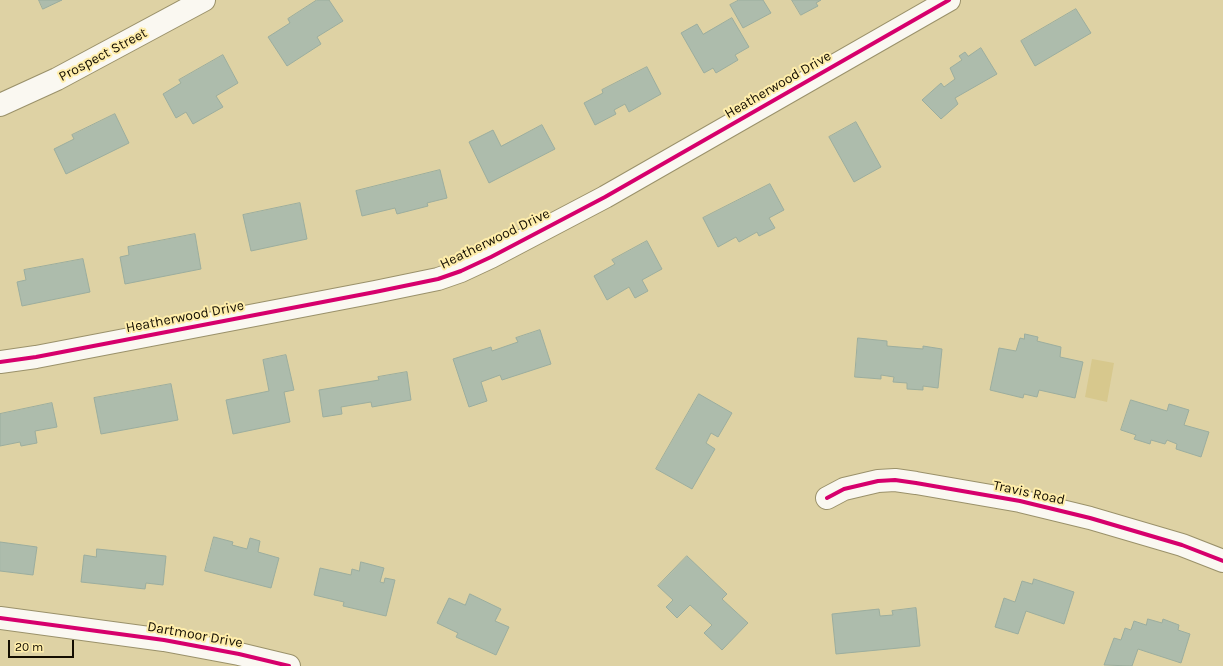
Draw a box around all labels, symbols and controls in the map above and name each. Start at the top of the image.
street label: Prospect Street [56,25,150,85]
street label: Heatherwood Drive [722,48,834,122]
street label: Heatherwood Drive [437,205,553,273]
street label: Heatherwood Drive [125,297,245,337]
street label: Travis Road [992,477,1066,509]
street label: Dartmoor Drive [146,618,244,652]
scale bar [10,632,76,658]
text: 20 m [15,640,43,654]

